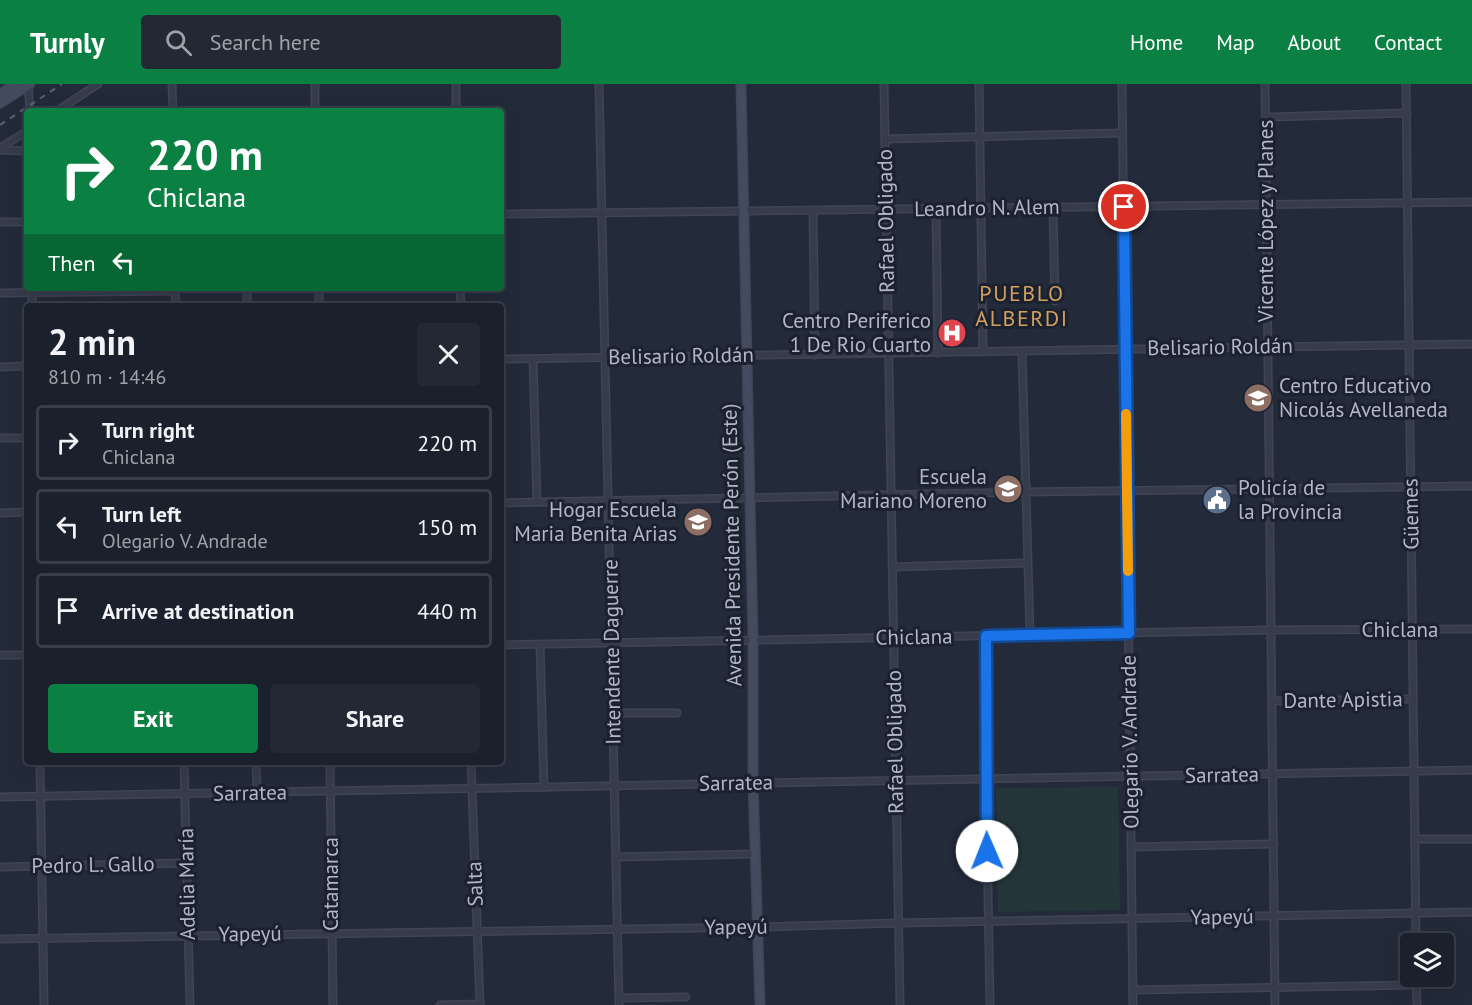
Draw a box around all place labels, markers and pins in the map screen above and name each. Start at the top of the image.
pin [1098,181,1149,232]
place label: Centro Periferico 1 De Rio Cuarto [782,307,931,358]
hospital icon: Centro Periferico 1 De Rio Cuarto [936,317,968,349]
place label: Centro Educativo Nicolás Avellaneda [1279,372,1448,423]
school or university icon: Centro Educativo Nicolás Avellaneda [1242,382,1274,414]
place label: Escuela Mariano Moreno [840,463,987,514]
school or university icon: Escuela Mariano Moreno [992,473,1024,505]
place label: Policía de la Provincia [1238,474,1342,525]
public building icon: Policía de la Provincia [1201,484,1233,516]
place label: Hogar Escuela Maria Benita Arias [514,496,677,547]
school or university icon: Hogar Escuela Maria Benita Arias [682,506,714,538]

